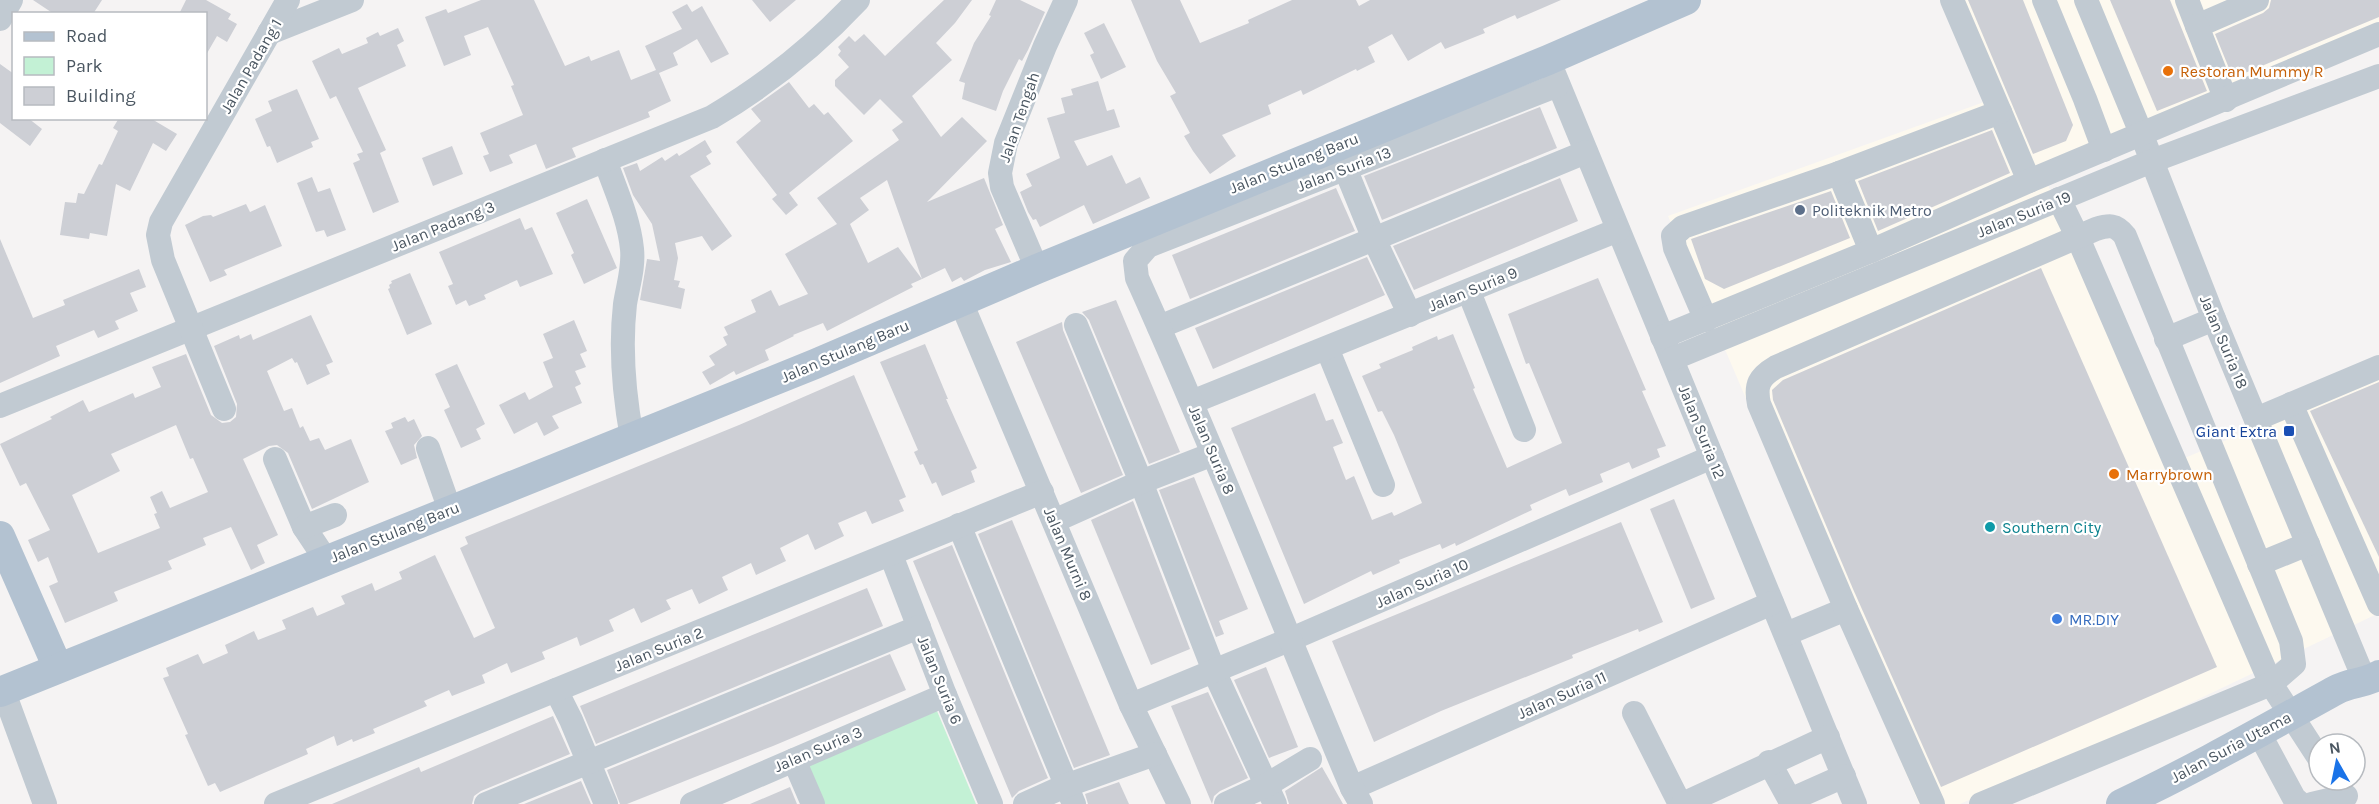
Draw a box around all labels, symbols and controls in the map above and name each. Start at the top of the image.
legend [12,12,207,120]
street label: Jalan Padang 1 [216,15,286,117]
text: Road [66,25,107,47]
text: Park [66,55,103,77]
place label: Restoran Mummy R [2180,62,2323,81]
marker: Restoran Mummy R [2161,64,2175,78]
street label: Jalan Tengah [995,69,1043,165]
text: Building [66,85,136,107]
street label: Jalan Stulang Baru [1227,128,1361,198]
street label: Jalan Suria 13 [1294,142,1394,196]
street label: Jalan Suria 19 [1974,187,2074,241]
street label: Jalan Padang 3 [388,197,498,255]
place label: Politeknik Metro [1812,201,1932,220]
marker: Politeknik Metro [1793,203,1807,217]
street label: Jalan Suria 9 [1426,263,1520,315]
street label: Jalan Suria 18 [2196,292,2252,392]
street label: Jalan Stulang Baru [778,315,912,387]
street label: Jalan Suria 12 [1675,383,1729,481]
street label: Jalan Suria 8 [1185,403,1239,497]
place label: Giant Extra [2196,422,2277,441]
marker: Giant Extra [2282,424,2296,438]
place label: Marrybrown [2126,465,2213,484]
marker: Marrybrown [2107,467,2121,481]
street label: Jalan Stulang Baru [328,497,462,567]
street label: Jalan Murni 8 [1040,505,1096,603]
place label: Southern City [2002,518,2102,537]
marker: Southern City [1983,520,1997,534]
street label: Jalan Suria 10 [1373,554,1471,612]
place label: MR.DIY [2069,610,2119,629]
marker: MR.DIY [2050,612,2064,626]
street label: Jalan Suria 2 [612,623,706,675]
street label: Jalan Suria 6 [914,633,966,727]
street label: Jalan Suria 11 [1515,667,1609,723]
street label: Jalan Suria Utama [2168,707,2294,787]
street label: Jalan Suria 3 [771,722,865,776]
north arrow [2307,732,2367,792]
text: N [2328,737,2342,758]

